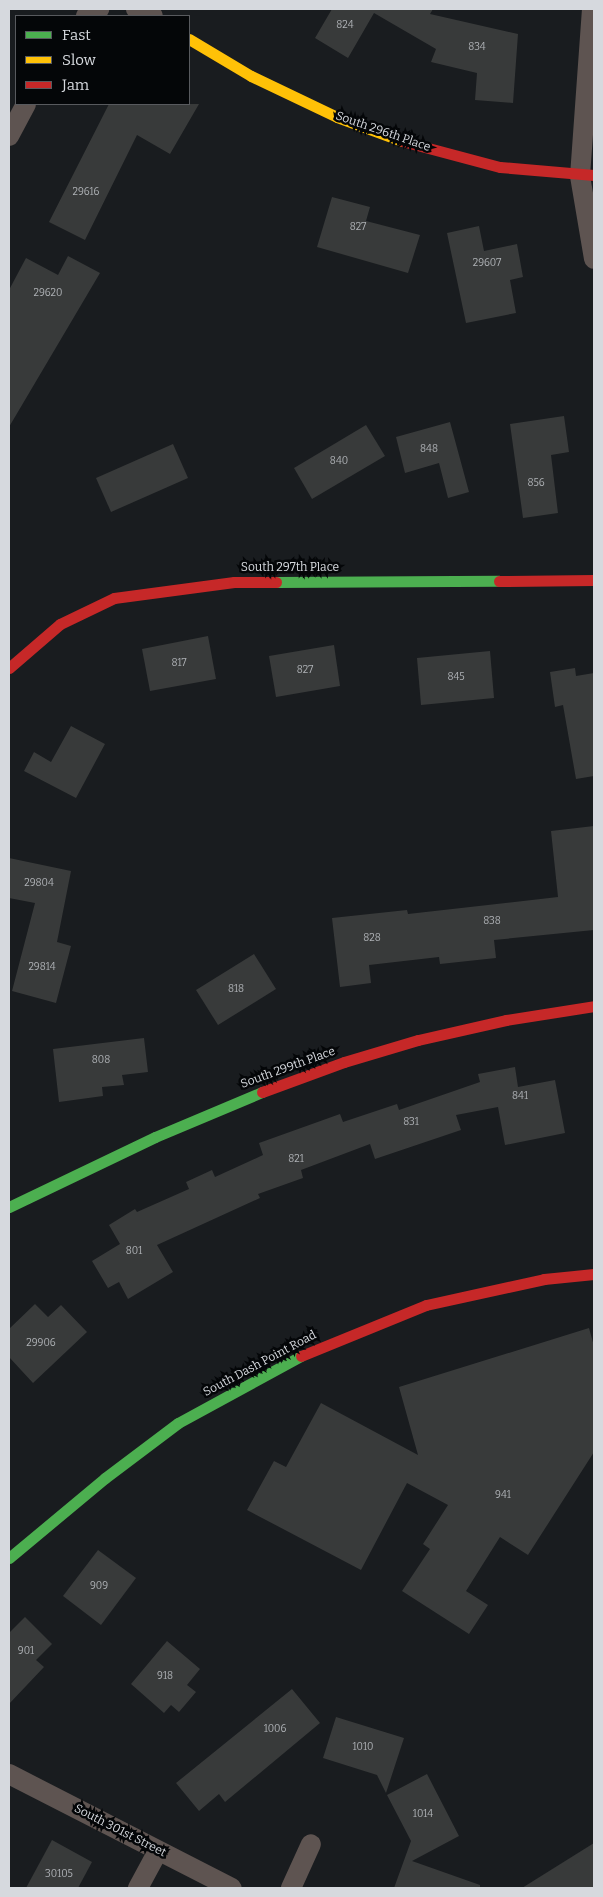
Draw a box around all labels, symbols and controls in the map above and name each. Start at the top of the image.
legend [15,15,190,105]
house number: 824 [336,20,354,32]
text: Fast [62,26,91,44]
house number: 834 [468,42,486,54]
text: Slow [62,51,96,69]
text: Jam [62,76,89,94]
street label: South 296th Place [334,109,432,155]
house number: 29616 [73,187,99,199]
house number: 827 [350,222,366,234]
house number: 29607 [473,258,501,270]
house number: 29620 [34,288,62,300]
house number: 848 [420,444,438,456]
house number: 840 [330,456,348,468]
house number: 856 [527,478,545,490]
street label: South 297th Place [241,561,339,575]
house number: 817 [172,658,186,670]
house number: 827 [297,665,313,677]
house number: 845 [447,672,465,684]
house number: 29804 [24,878,54,890]
house number: 838 [483,916,501,928]
house number: 828 [363,933,381,945]
house number: 29814 [28,962,56,974]
house number: 818 [228,984,244,996]
street label: South 299th Place [239,1044,337,1092]
house number: 808 [92,1055,110,1067]
house number: 841 [512,1091,528,1103]
house number: 831 [403,1117,419,1129]
house number: 821 [288,1154,304,1166]
house number: 801 [126,1246,142,1258]
street label: South Dash Point Road [201,1328,319,1400]
house number: 29906 [26,1338,56,1350]
house number: 941 [495,1490,511,1502]
house number: 909 [90,1581,108,1593]
house number: 901 [18,1646,34,1658]
house number: 918 [157,1671,173,1683]
house number: 1006 [264,1724,286,1736]
house number: 1010 [353,1742,373,1754]
street label: South 301st Street [72,1802,168,1860]
house number: 1014 [413,1809,433,1821]
house number: 30105 [45,1869,73,1881]

